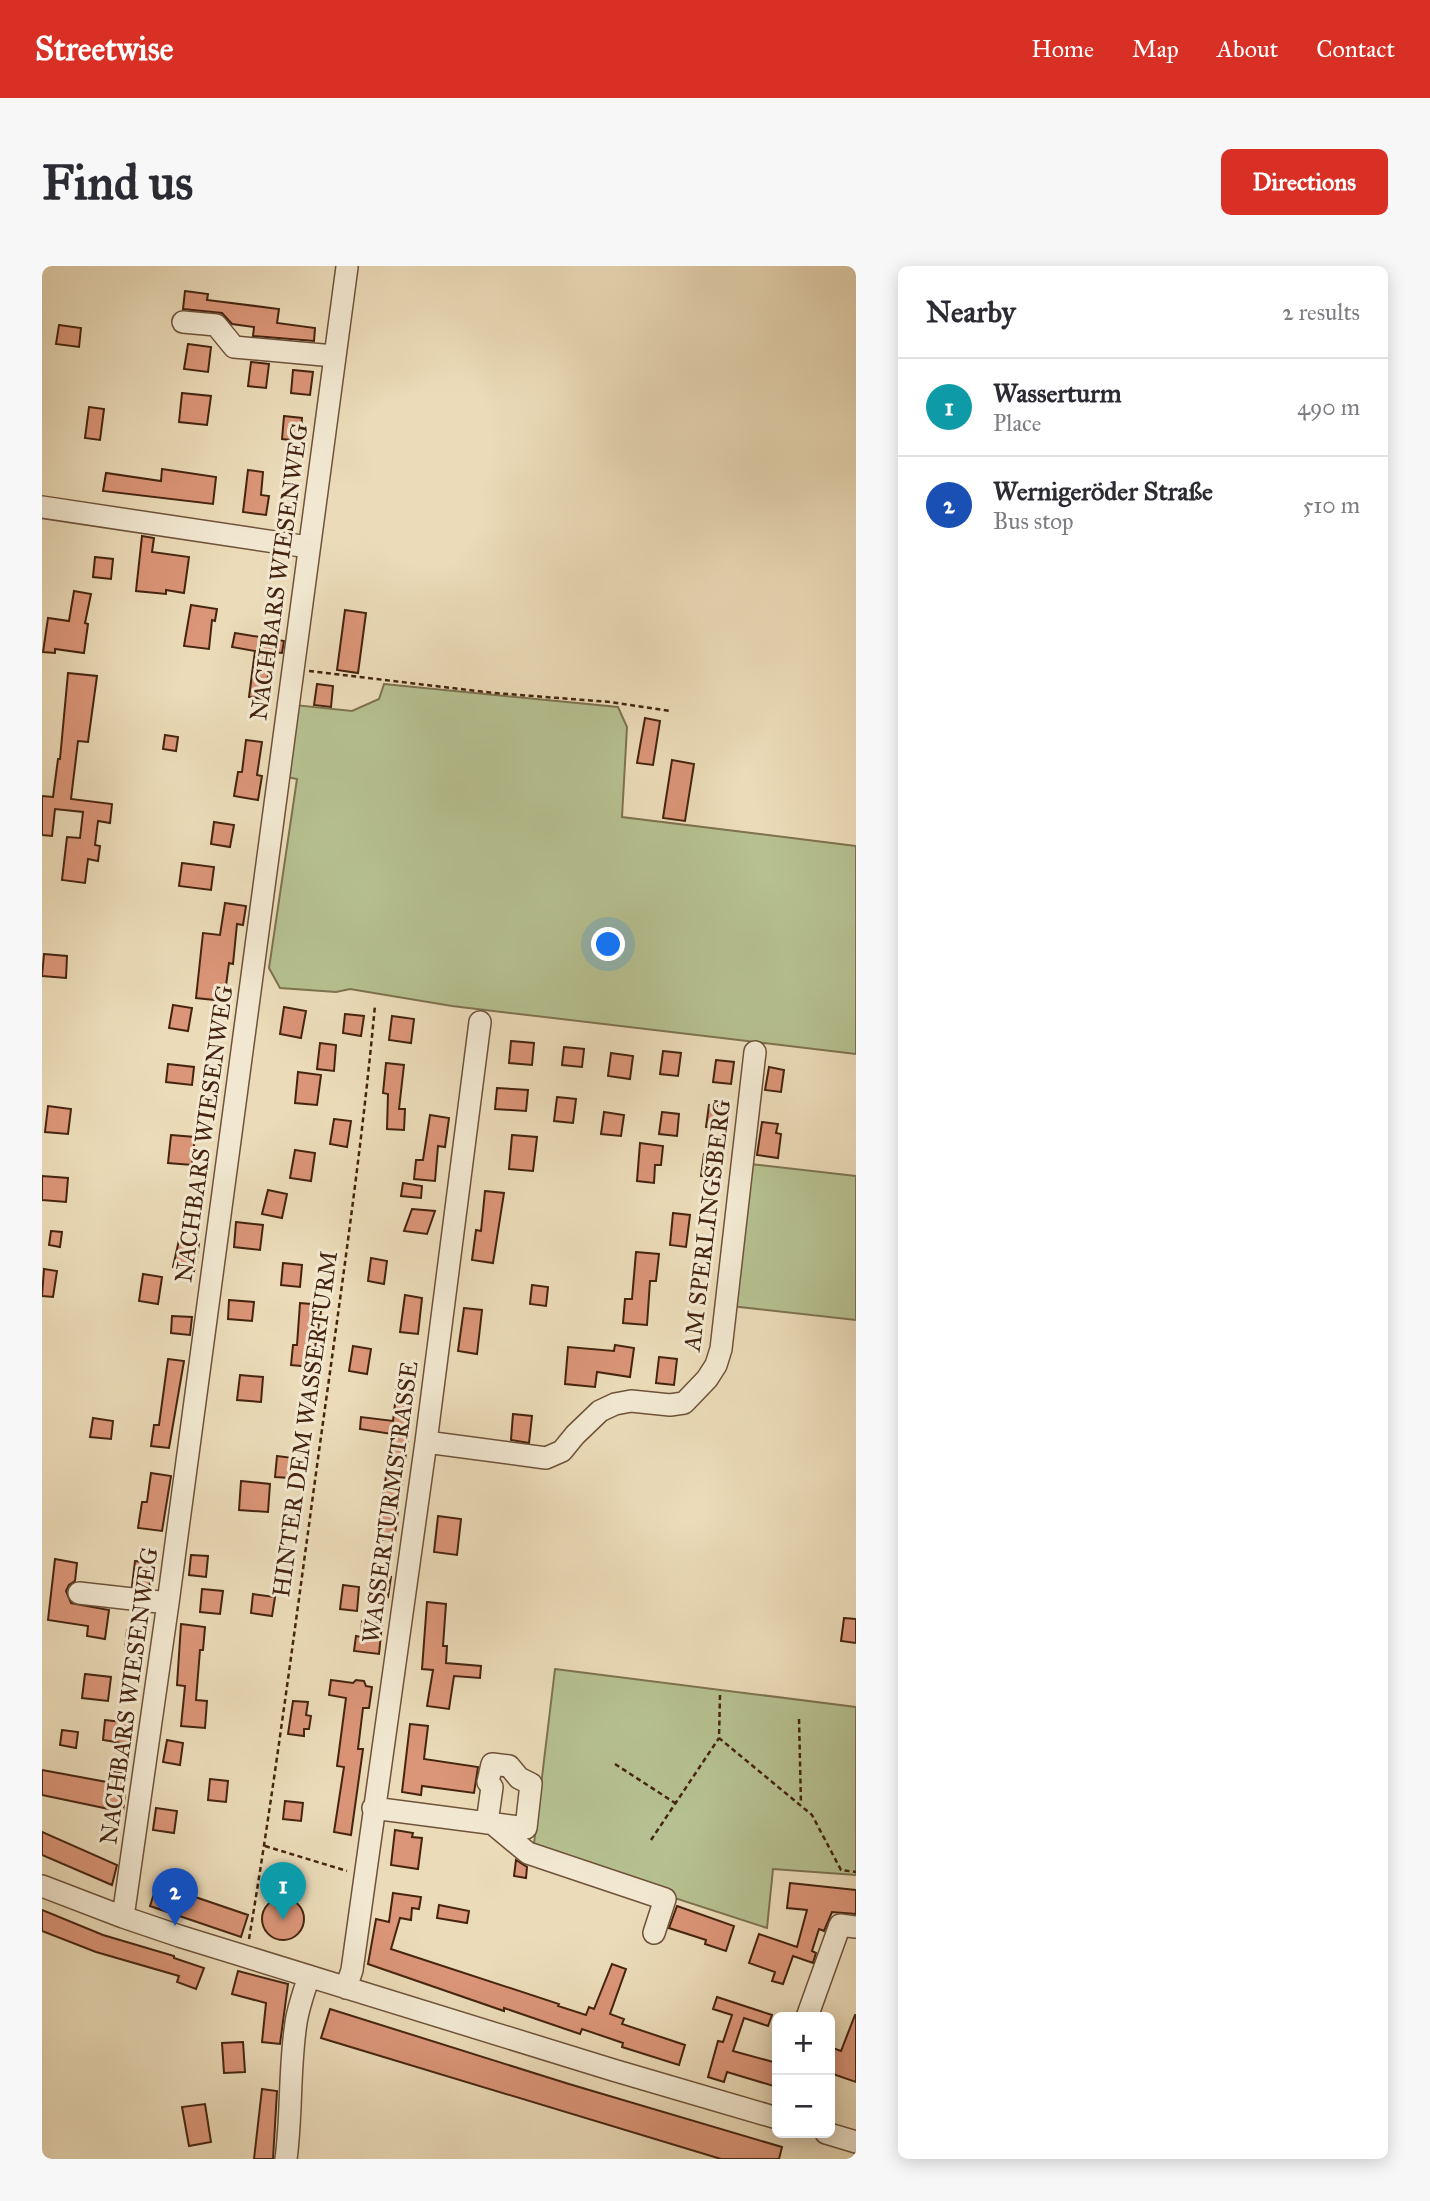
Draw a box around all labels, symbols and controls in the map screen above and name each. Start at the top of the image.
text: Streetwise [35,29,173,69]
text: Home [1031,34,1094,64]
text: Map [1132,34,1179,64]
text: About [1217,34,1278,64]
text: Contact [1316,34,1395,64]
button: Directions [1221,149,1388,215]
text: Find us [42,153,193,212]
text: Nearby [926,294,1016,330]
text: 2 results [1282,298,1360,326]
text: Wasserturm [993,377,1122,409]
text: 1 [944,393,954,421]
text: 490 m [1297,393,1360,421]
text: Place [993,409,1041,437]
street label: NACHBARS WIESENWEG [243,421,315,723]
text: Wernigeröder Straße [993,475,1213,507]
text: 2 [943,491,955,519]
text: 510 m [1303,491,1360,519]
text: Bus stop [993,507,1074,535]
your location [591,927,625,961]
street label: NACHBARS WIESENWEG [168,983,240,1285]
street label: AM SPERLINGSBERG [677,1097,737,1354]
street label: HINTER DEM WASSERTURM [266,1249,344,1599]
street label: WASSERTURMSTRASSE [355,1359,425,1645]
street label: NACHBARS WIESENWEG [93,1545,165,1847]
pin: 1 [260,1862,306,1920]
pin: 2 [152,1868,198,1926]
map controls [772,2012,835,2138]
button: + [772,2012,835,2075]
button: − [772,2075,835,2138]

